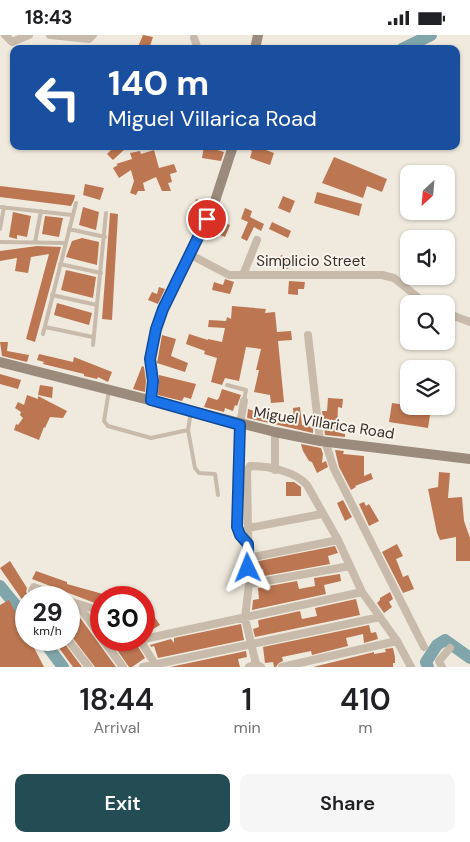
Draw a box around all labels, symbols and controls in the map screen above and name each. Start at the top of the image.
text: 18:43 [25,5,73,30]
text: 140 m [108,60,209,106]
icon: left [25,65,90,130]
text: Miguel Villarica Road [108,104,317,133]
north arrow [400,165,455,220]
map controls [400,165,455,415]
pin [186,198,228,240]
icon: arrive [193,205,221,233]
button: sound [400,230,455,285]
street label: Simplicio Street [256,251,366,271]
button: search [400,295,455,350]
button: layers [400,360,455,415]
street label: Miguel Villarica Road [252,402,396,444]
position arrow [221,541,273,593]
speed limit sign: 30 [90,586,155,651]
text: 29 [32,596,63,629]
text: km/h [33,623,62,639]
text: 18:44 [79,680,154,719]
text: 1 [242,680,252,719]
text: 410 [340,680,391,719]
text: Arrival [93,717,140,738]
text: min [233,717,261,738]
text: m [358,717,372,738]
button: Exit [15,774,230,832]
button: Share [240,774,455,832]

